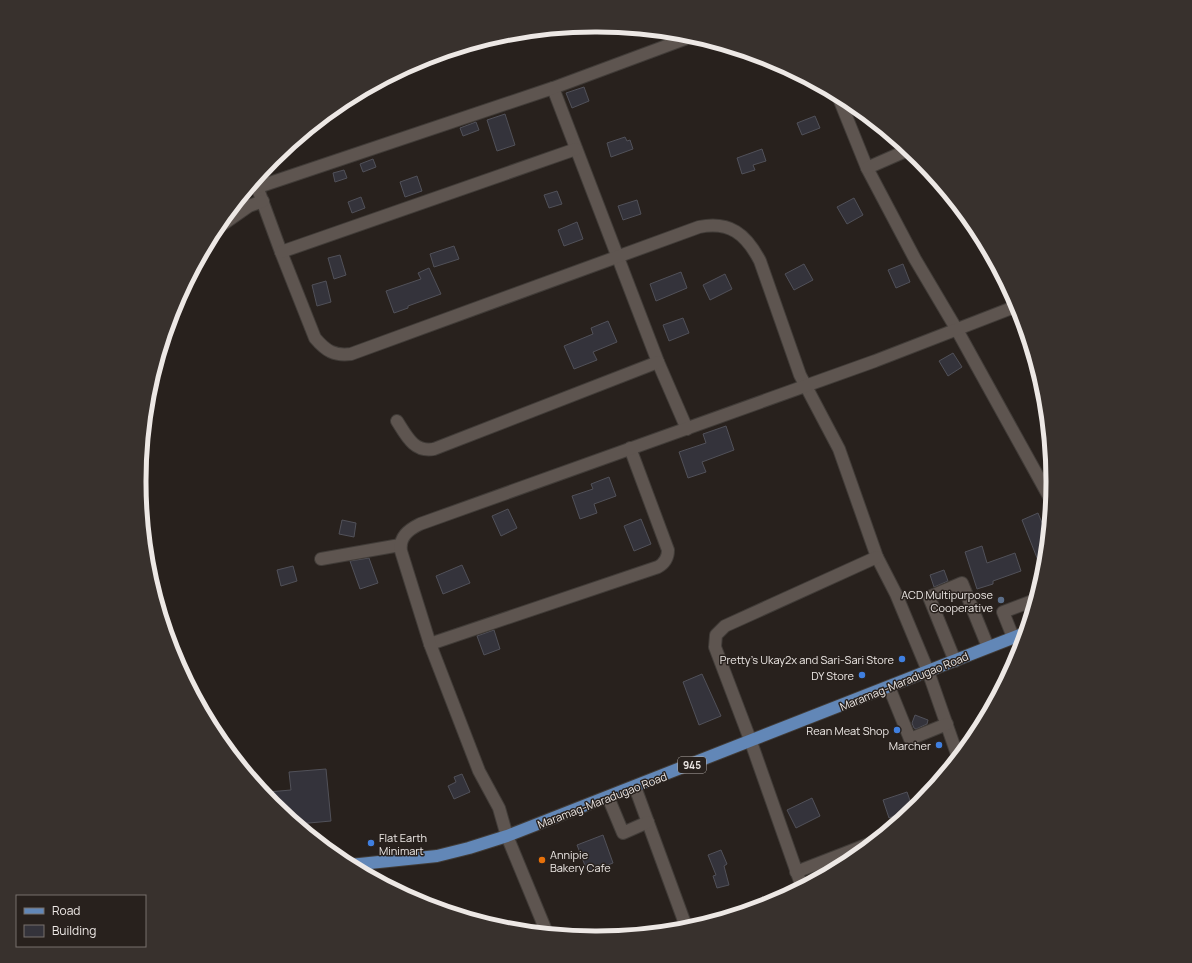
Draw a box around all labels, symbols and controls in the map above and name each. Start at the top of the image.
place label: ACD Multipurpose Cooperative [901,587,994,615]
marker: ACD Multipurpose Cooperative [996,595,1006,605]
street label: Maramag-Maradugao Road [837,648,971,714]
place label: Pretty's Ukay2x and Sari-Sari Store [720,652,895,667]
marker: Pretty's Ukay2x and Sari-Sari Store [897,654,907,664]
place label: DY Store [811,668,855,683]
marker: DY Store [857,670,867,680]
place label: Rean Meat Shop [806,723,889,738]
marker: Rean Meat Shop [892,725,902,735]
place label: Marcher [889,738,931,753]
marker: Marcher [934,740,944,750]
road number: 945 [678,757,706,773]
street label: Maramag-Maradugao Road [535,768,669,832]
place label: Flat Earth Minimart [379,830,427,858]
marker: Flat Earth Minimart [366,838,376,848]
place label: Annipie Bakery Cafe [550,847,611,875]
marker: Annipie Bakery Cafe [537,855,547,865]
legend [16,895,146,947]
text: Road [52,902,80,919]
text: Building [52,922,96,939]

